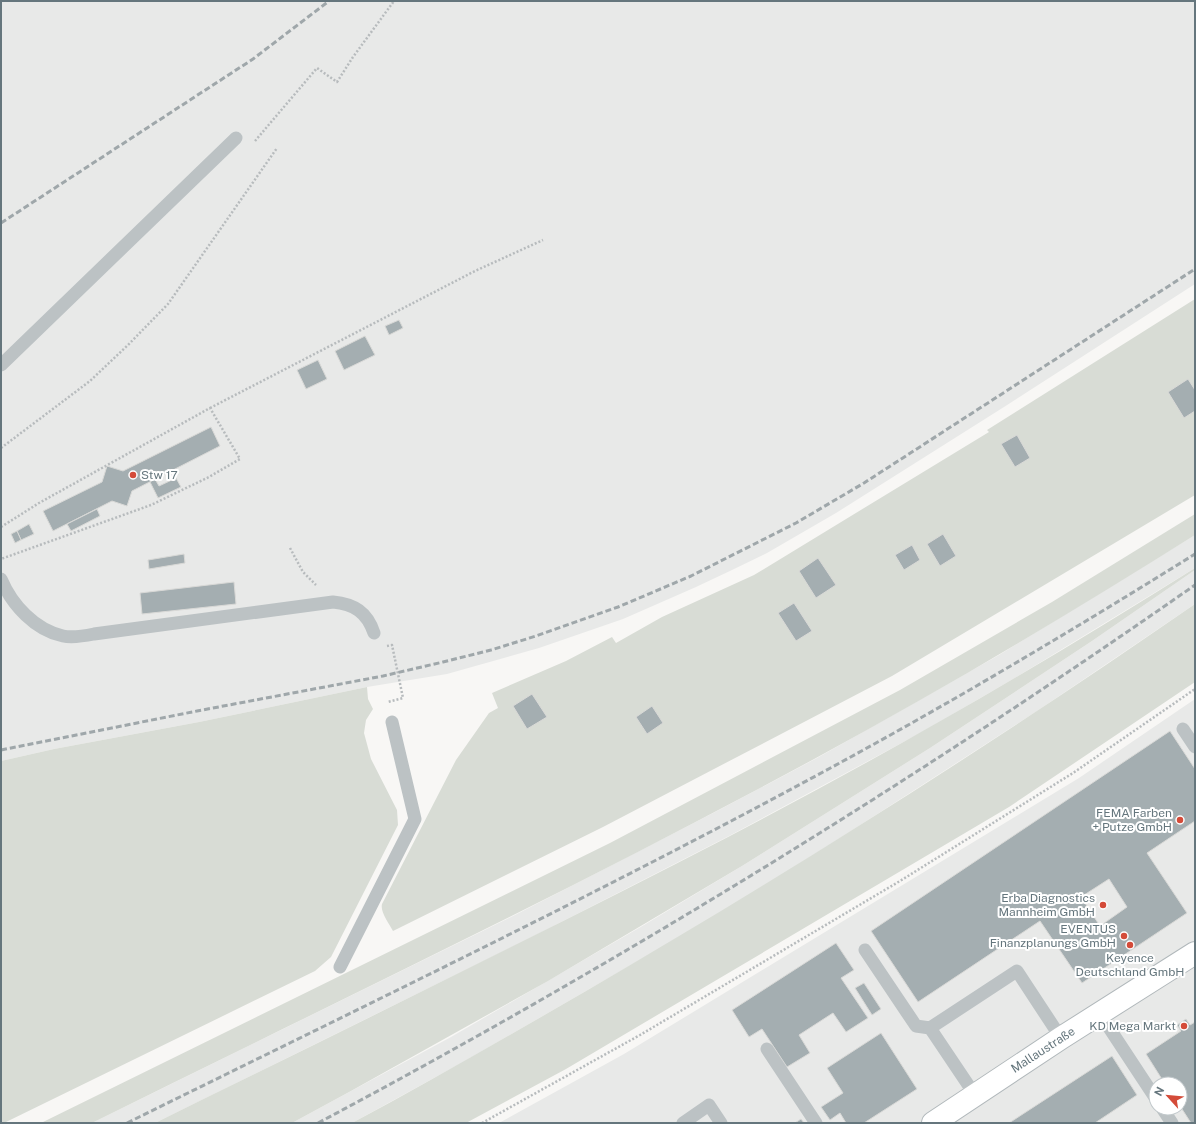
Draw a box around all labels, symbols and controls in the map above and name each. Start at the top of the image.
place label: Stw 17 [141,468,178,482]
marker: Stw 17 [128,470,138,480]
place label: FEMA Farben + Putze GmbH [1092,806,1172,834]
marker: FEMA Farben + Putze GmbH [1175,815,1185,825]
place label: Erba Diagnostics Mannheim GmbH [998,891,1095,919]
marker: Erba Diagnostics Mannheim GmbH [1098,900,1108,910]
place label: EVENTUS Finanzplanungs GmbH [990,922,1116,950]
marker: EVENTUS Finanzplanungs GmbH [1119,931,1129,941]
marker: Keyence Deutschland GmbH [1125,940,1135,950]
place label: Keyence Deutschland GmbH [1076,951,1184,979]
place label: KD Mega Markt [1089,1019,1176,1033]
marker: KD Mega Markt [1179,1021,1189,1031]
street label: Mallaustraße [1008,1024,1078,1076]
north arrow [1148,1076,1188,1116]
text: N [1152,1085,1166,1098]

